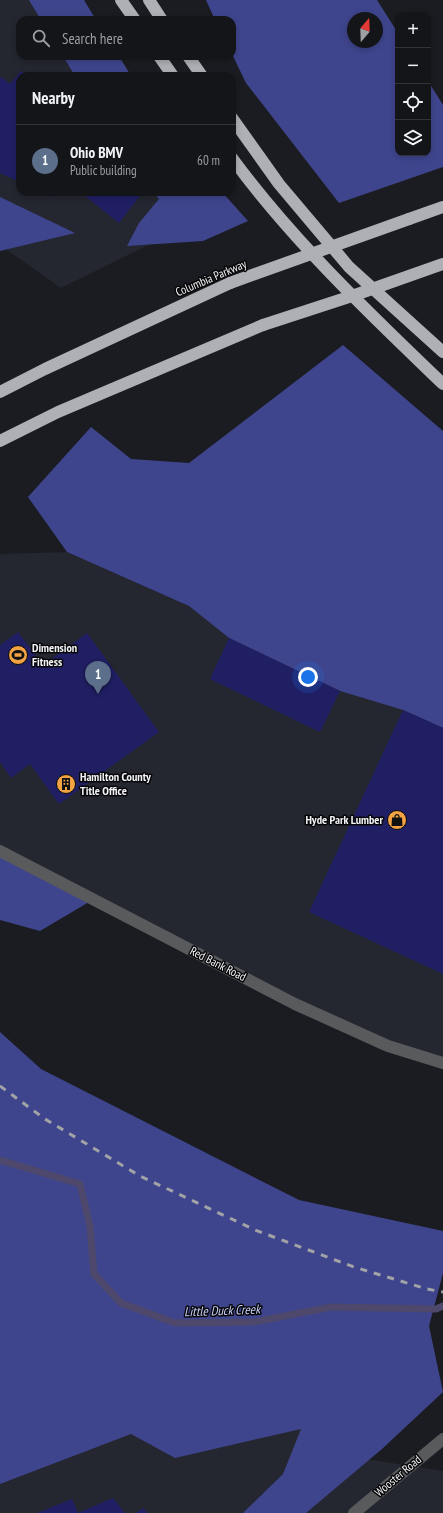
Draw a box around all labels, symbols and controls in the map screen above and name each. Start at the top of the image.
north arrow [347,12,383,48]
map controls [395,12,431,156]
button: + [395,12,431,48]
search box [16,16,236,60]
icon: search [30,27,52,49]
text: Search here [62,29,123,48]
button: − [395,48,431,84]
button: locate [395,84,431,120]
text: Nearby [32,87,75,109]
button: layers [395,120,431,156]
text: Ohio BMV [70,143,123,162]
text: 1 [42,152,48,169]
text: 60 m [197,152,220,169]
text: Public building [70,162,137,179]
street label: Columbia Parkway [173,256,249,299]
place label: Dimension Fitness [32,640,77,669]
sports icon: Dimension Fitness [7,644,29,666]
pin: 1 [85,661,111,694]
your location [298,667,318,687]
place label: Hamilton County Title Office [80,769,151,798]
building icon: Hamilton County Title Office [55,773,77,795]
shop icon: Hyde Park Lumber [386,809,408,831]
place label: Hyde Park Lumber [305,812,383,827]
street label: Red Bank Road [188,943,249,984]
water label: Little Duck Creek [184,1301,262,1320]
street label: Wooster Road [371,1452,424,1500]

